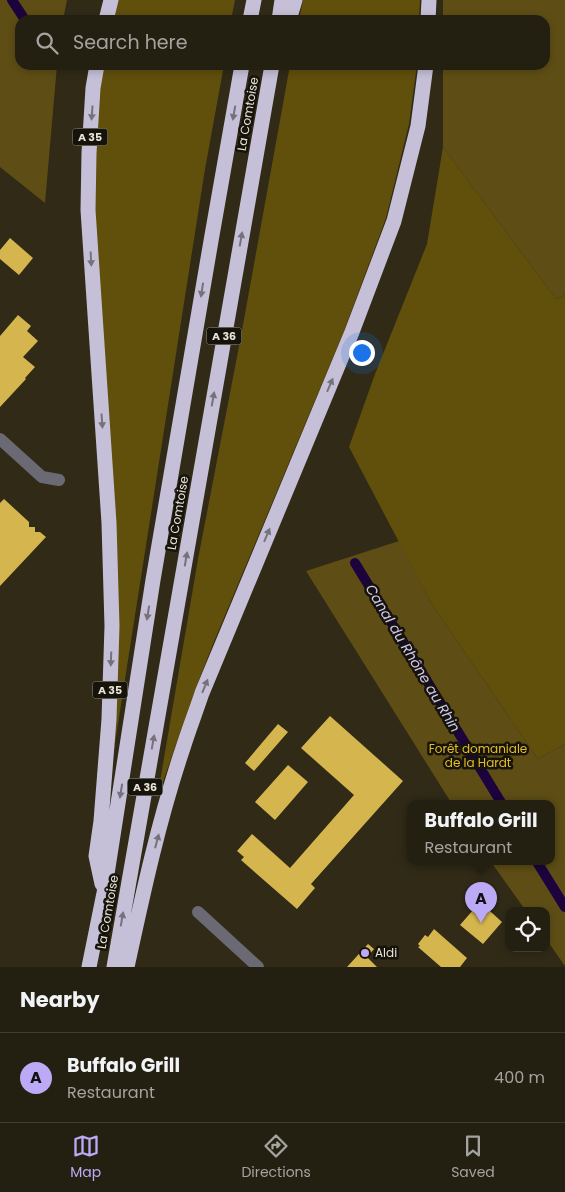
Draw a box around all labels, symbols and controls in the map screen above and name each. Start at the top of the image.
search box [15,15,550,70]
icon: search [33,29,61,57]
text: Search here [73,29,187,56]
street label: La Comtoise [233,76,262,152]
one-way arrow [229,105,237,121]
one-way arrow [87,106,95,122]
road number: A 35 [72,128,108,146]
one-way arrow [238,230,246,246]
one-way arrow [87,251,95,267]
one-way arrow [198,283,206,299]
road number: A 36 [206,328,242,344]
your location [349,340,375,366]
one-way arrow [326,378,334,393]
one-way arrow [210,390,218,406]
one-way arrow [98,413,106,429]
street label: La Comtoise [163,475,192,551]
one-way arrow [264,528,272,543]
one-way arrow [182,551,190,567]
water label: Canal du Rhône au Rhin [361,580,465,736]
one-way arrow [144,605,152,621]
one-way arrow [107,651,115,667]
one-way arrow [201,678,209,693]
road number: A 35 [92,682,128,698]
one-way arrow [149,733,157,749]
park label: Forêt domaniale de la Hardt [429,740,527,771]
road number: A 36 [128,779,162,796]
one-way arrow [116,783,124,799]
popup [407,800,555,865]
text: Buffalo Grill [424,807,538,834]
one-way arrow [153,833,161,848]
text: Restaurant [424,836,512,859]
street label: La Comtoise [93,874,122,950]
pin: A [465,882,497,923]
map controls [505,907,550,952]
button: locate [505,907,550,952]
one-way arrow [119,911,127,927]
place label: Aldi [375,944,397,961]
marker: Aldi [359,947,371,959]
text: Nearby [20,985,100,1014]
text: Buffalo Grill [67,1052,180,1079]
text: A [30,1066,42,1089]
text: 400 m [494,1066,545,1089]
text: Restaurant [67,1081,155,1104]
tab: Map [70,1132,101,1183]
tab: Directions [241,1132,311,1183]
tab: Saved [451,1132,495,1183]

